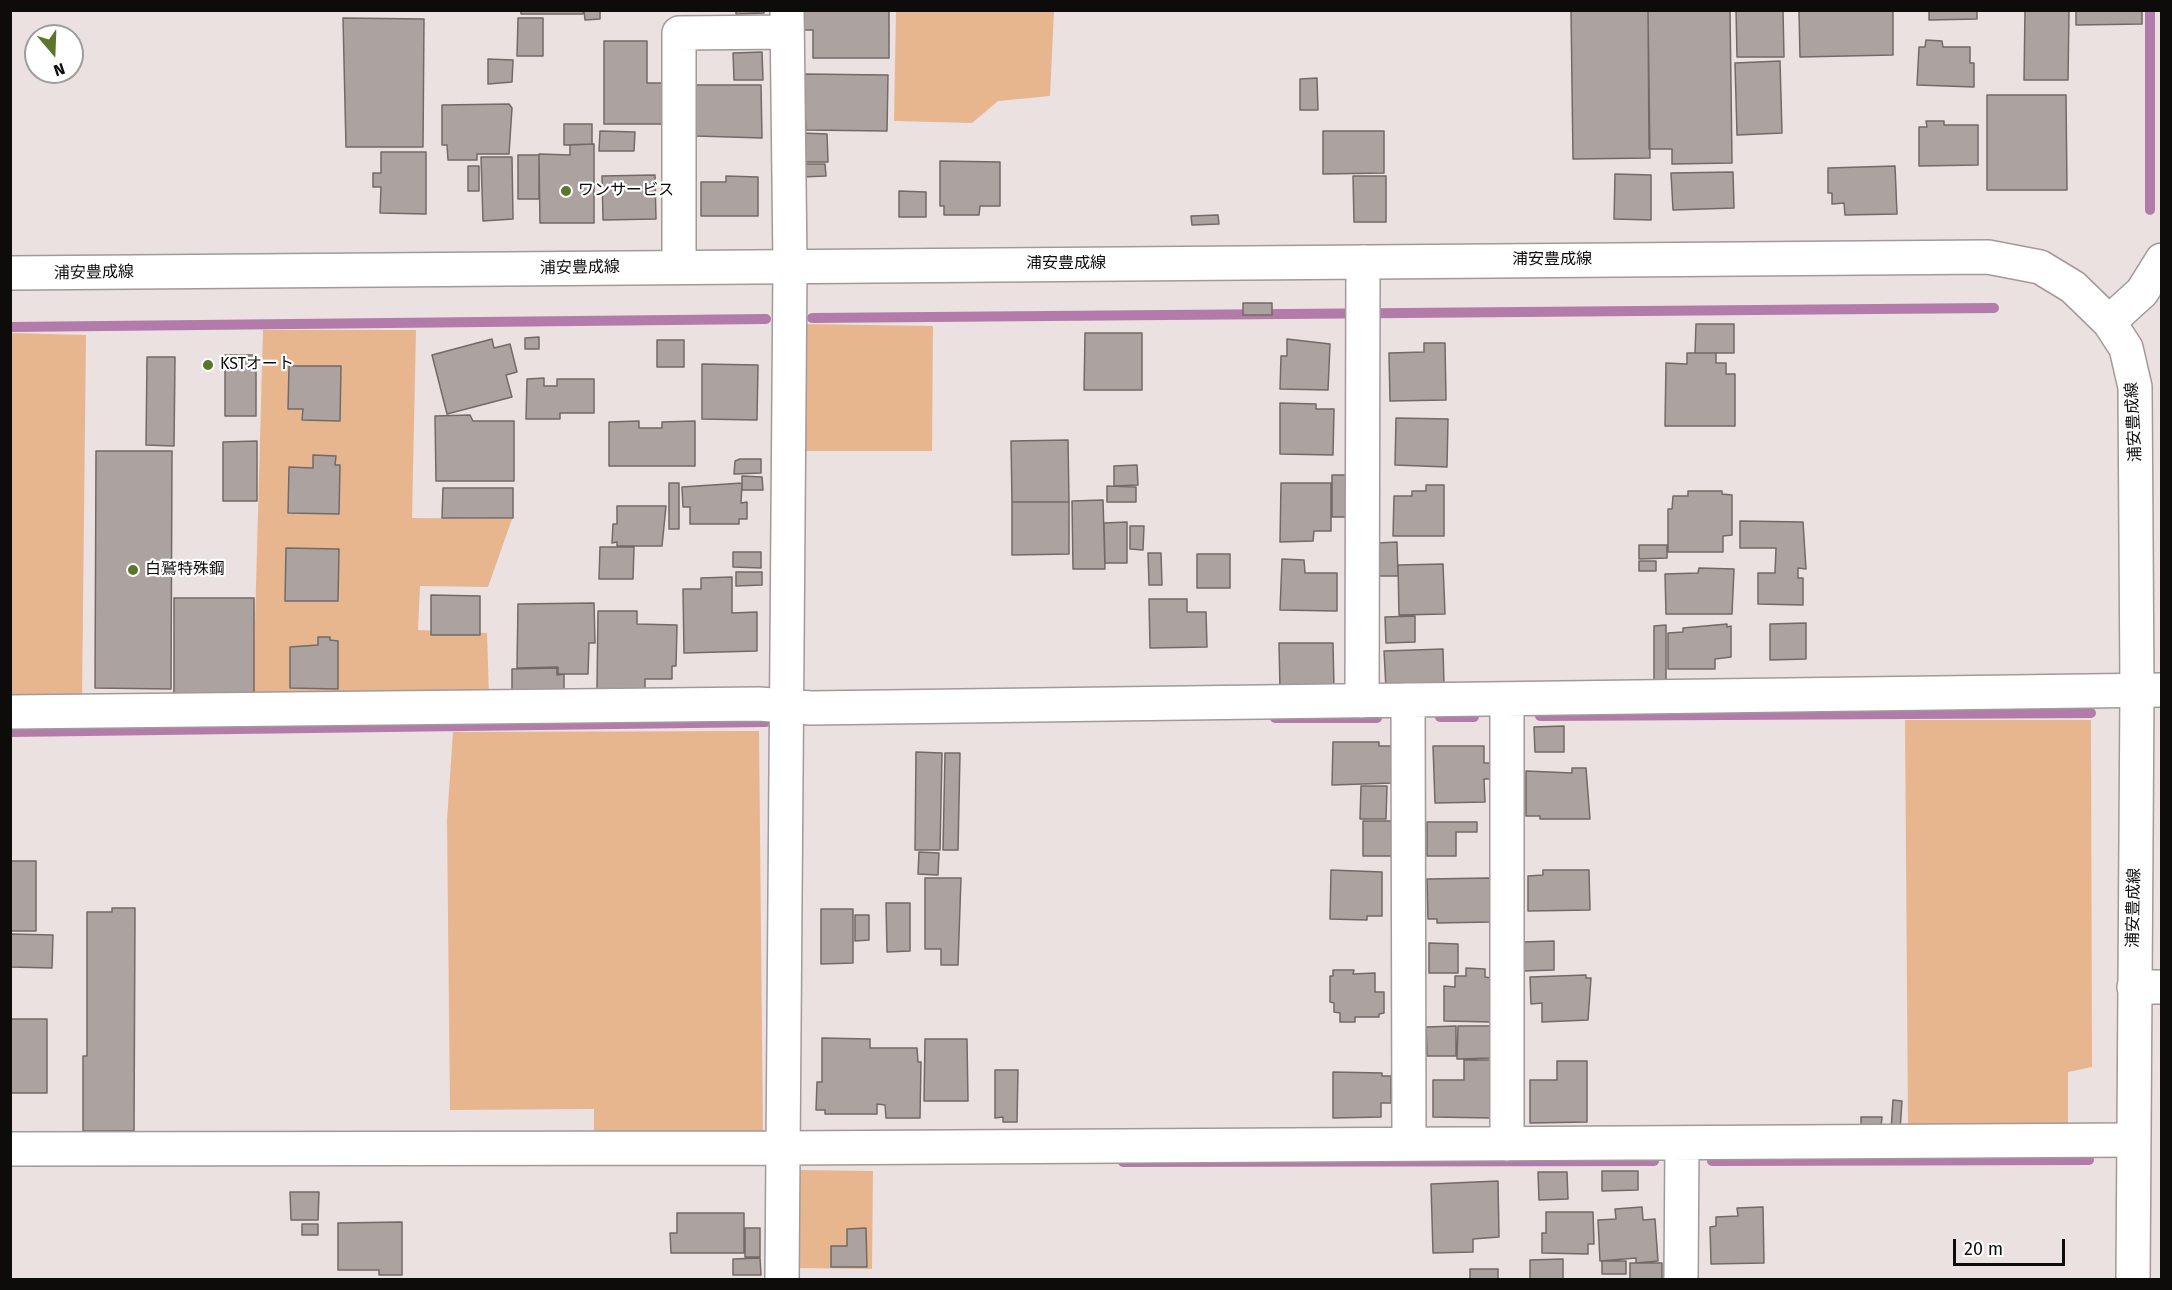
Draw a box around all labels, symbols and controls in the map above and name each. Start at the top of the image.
north arrow [24,24,84,84]
text: N [51,59,67,80]
place label: ワンサービス [578,181,674,201]
marker: ワンサービス [559,184,573,198]
street label: 浦安豊成線 [1512,250,1592,270]
street label: 浦安豊成線 [1026,254,1106,274]
street label: 浦安豊成線 [540,258,620,278]
street label: 浦安豊成線 [54,263,134,283]
place label: KSTオート [220,355,294,375]
marker: KSTオート [201,358,215,372]
street label: 浦安豊成線 [2122,382,2146,462]
place label: 白鷲特殊鋼 [145,560,225,580]
marker: 白鷲特殊鋼 [126,563,140,577]
street label: 浦安豊成線 [2124,868,2144,948]
scale bar [1956,1227,2068,1265]
text: 20 m [1964,1238,2003,1260]

